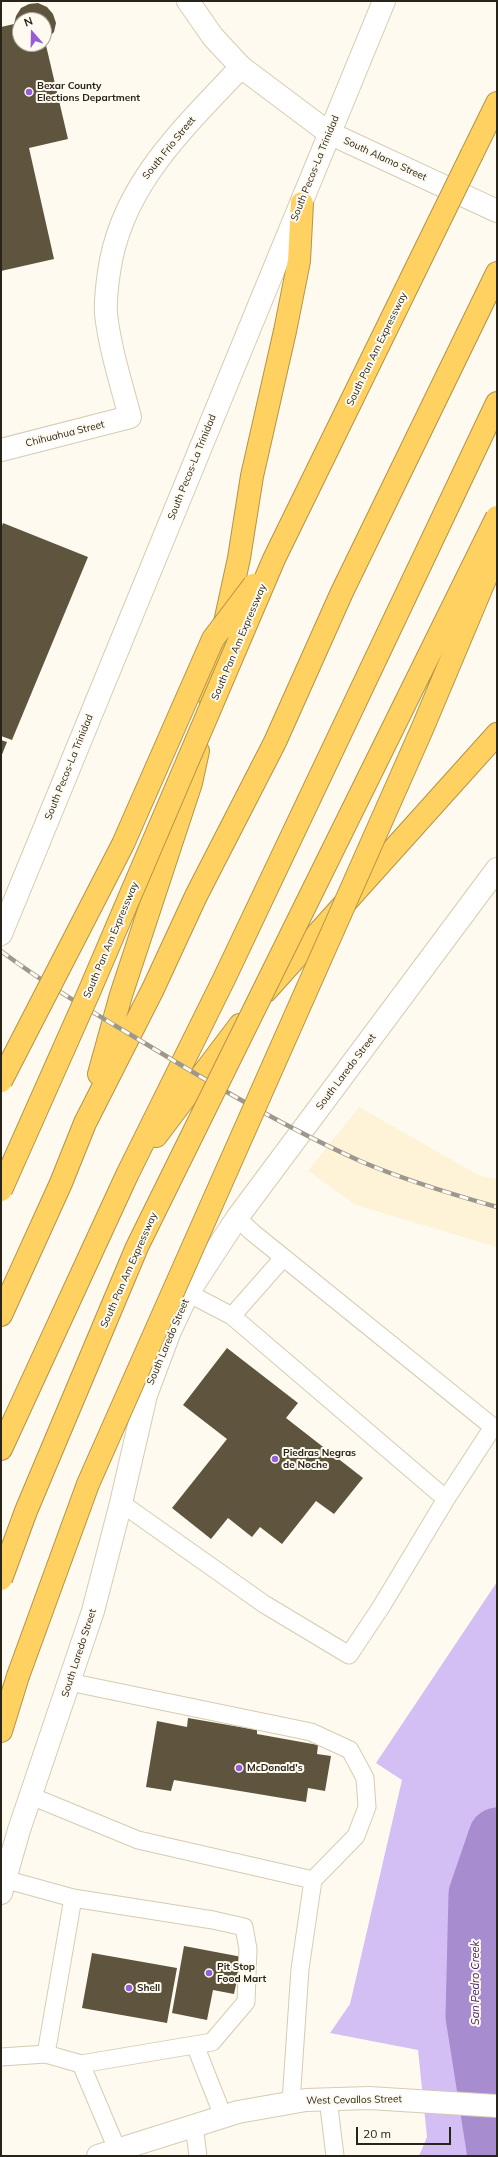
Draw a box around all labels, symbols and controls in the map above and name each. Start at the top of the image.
north arrow [12,12,52,52]
text: N [22,14,35,30]
place label: Bexar County Elections Department [37,80,140,104]
marker: Bexar County Elections Department [24,87,34,97]
street label: South Pecos-La Trinidad [288,113,342,223]
street label: South Frio Street [140,114,198,182]
street label: South Alamo Street [342,135,428,183]
street label: South Pan Am Expressway [344,290,410,408]
street label: South Pecos-La Trinidad [165,412,219,522]
street label: Chihuahua Street [24,418,106,450]
street label: South Pan Am Expressway [209,582,269,702]
street label: South Pecos-La Trinidad [42,712,96,822]
street label: South Pan Am Expressway [81,880,141,1000]
street label: South Laredo Street [313,1032,379,1112]
street label: South Pan Am Expressway [98,1210,160,1330]
street label: South Laredo Street [144,1297,192,1387]
place label: Piedras Negras de Noche [283,1447,356,1470]
marker: Piedras Negras de Noche [270,1454,280,1464]
street label: South Laredo Street [59,1607,99,1699]
place label: McDonald's [247,1762,303,1774]
marker: McDonald's [234,1763,244,1773]
water label: San Pedro Creek [469,1941,483,2025]
place label: Pit Stop Food Mart [217,1961,266,1984]
marker: Pit Stop Food Mart [204,1968,214,1978]
place label: Shell [137,1982,160,1994]
marker: Shell [124,1983,134,1993]
street label: West Cevallos Street [306,2093,402,2107]
scale bar [358,2119,453,2145]
text: 20 m [363,2126,391,2141]

